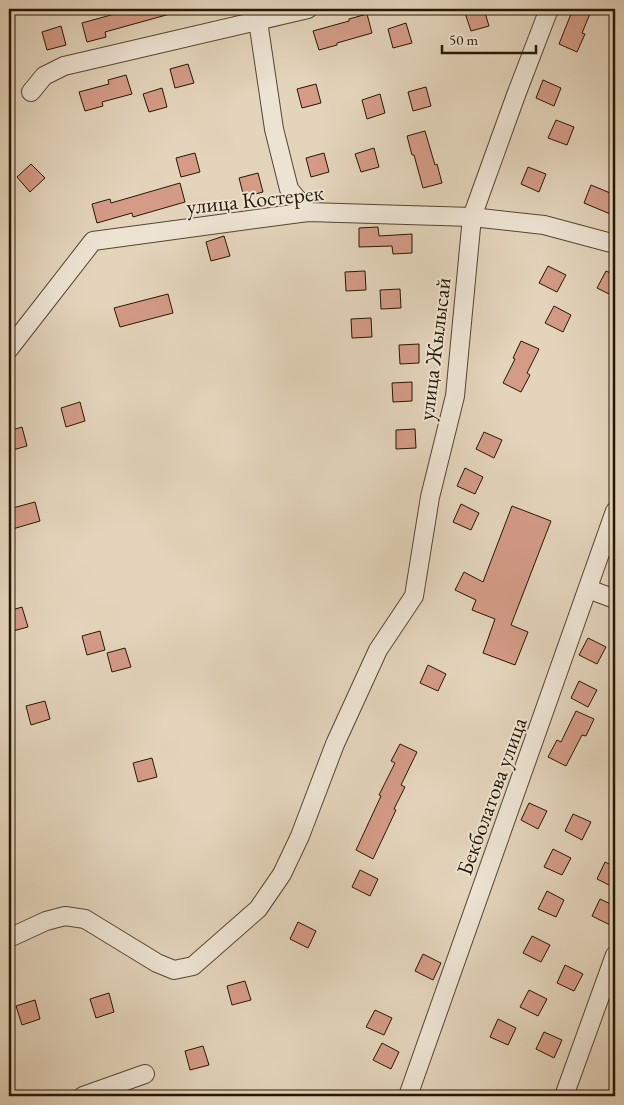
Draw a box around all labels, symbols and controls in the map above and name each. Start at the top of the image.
scale bar [442,22,535,54]
text: 50 m [449,30,478,49]
street label: улица Костерек [185,178,326,221]
street label: улица Жылысай [411,276,458,422]
street label: Бекболатова улица [449,713,534,879]

